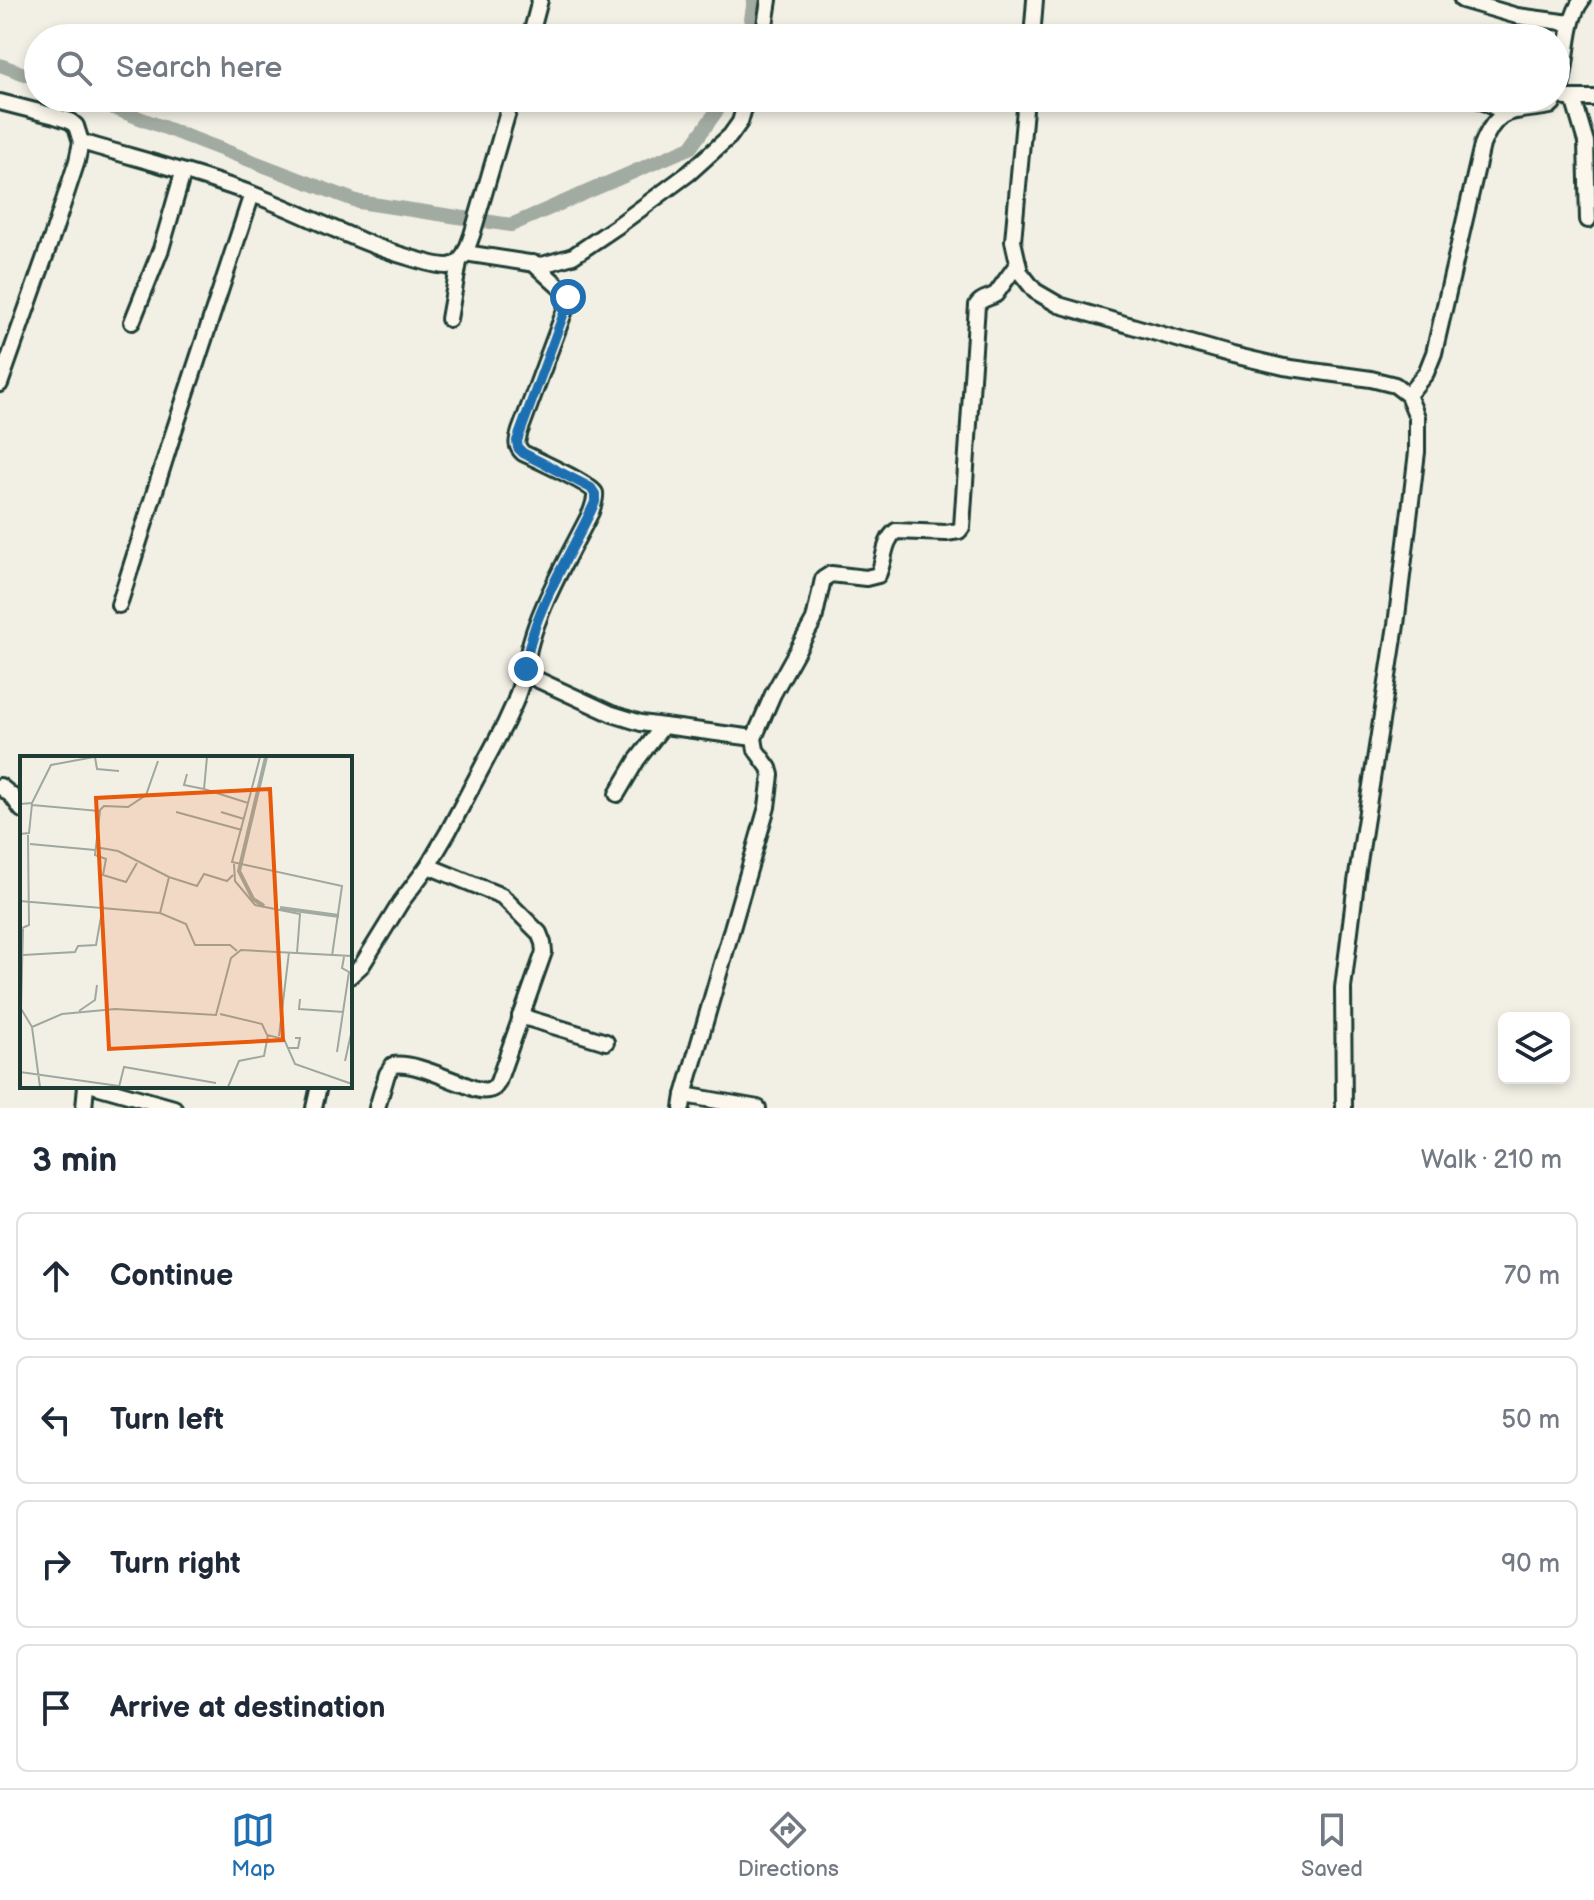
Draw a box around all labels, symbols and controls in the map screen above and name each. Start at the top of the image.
search box [24,24,1570,112]
icon: search [52,46,96,90]
text: Search here [116,50,282,86]
route start [550,279,586,315]
route end [508,651,544,687]
inset map [20,756,352,1088]
map controls [1498,1012,1570,1084]
button: layers [1498,1012,1570,1084]
text: 3 min [32,1140,117,1181]
text: Walk · 210 m [1421,1145,1562,1176]
icon: ahead [34,1254,78,1298]
text: Continue [110,1258,233,1294]
text: 70 m [1503,1261,1560,1292]
icon: left [34,1398,78,1442]
text: Turn left [110,1402,224,1438]
text: 50 m [1501,1405,1560,1436]
icon: right [34,1542,78,1586]
text: Turn right [110,1546,241,1582]
text: 90 m [1501,1549,1560,1580]
icon: arrive [34,1686,78,1730]
text: Arrive at destination [110,1690,386,1726]
tab: Map [231,1808,275,1883]
tab: Directions [738,1808,839,1883]
tab: Saved [1301,1808,1363,1883]

